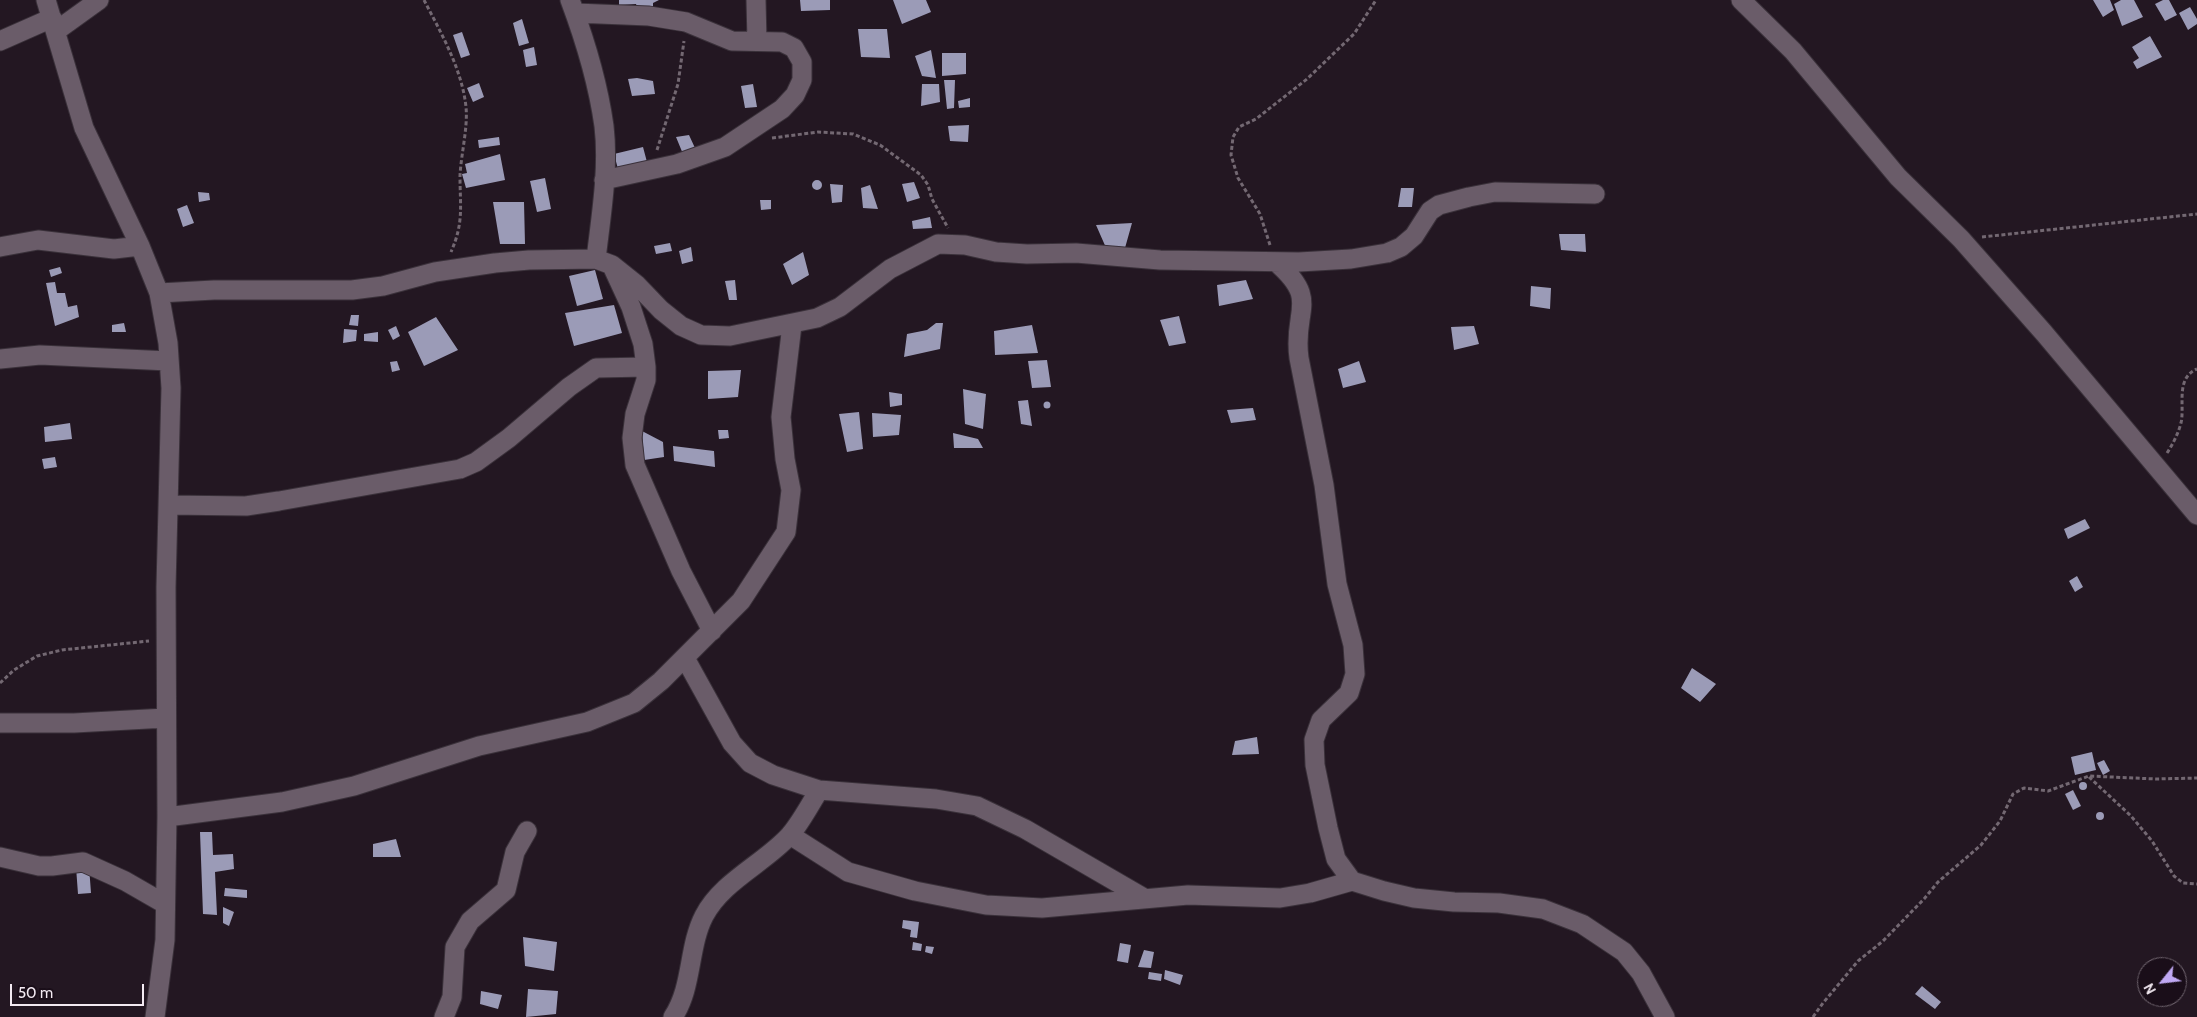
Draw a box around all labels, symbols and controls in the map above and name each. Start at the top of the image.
north arrow [2137,957,2187,1007]
scale bar [12,974,146,1006]
text: N [2139,980,2160,997]
text: 50 m [18,984,53,1002]

